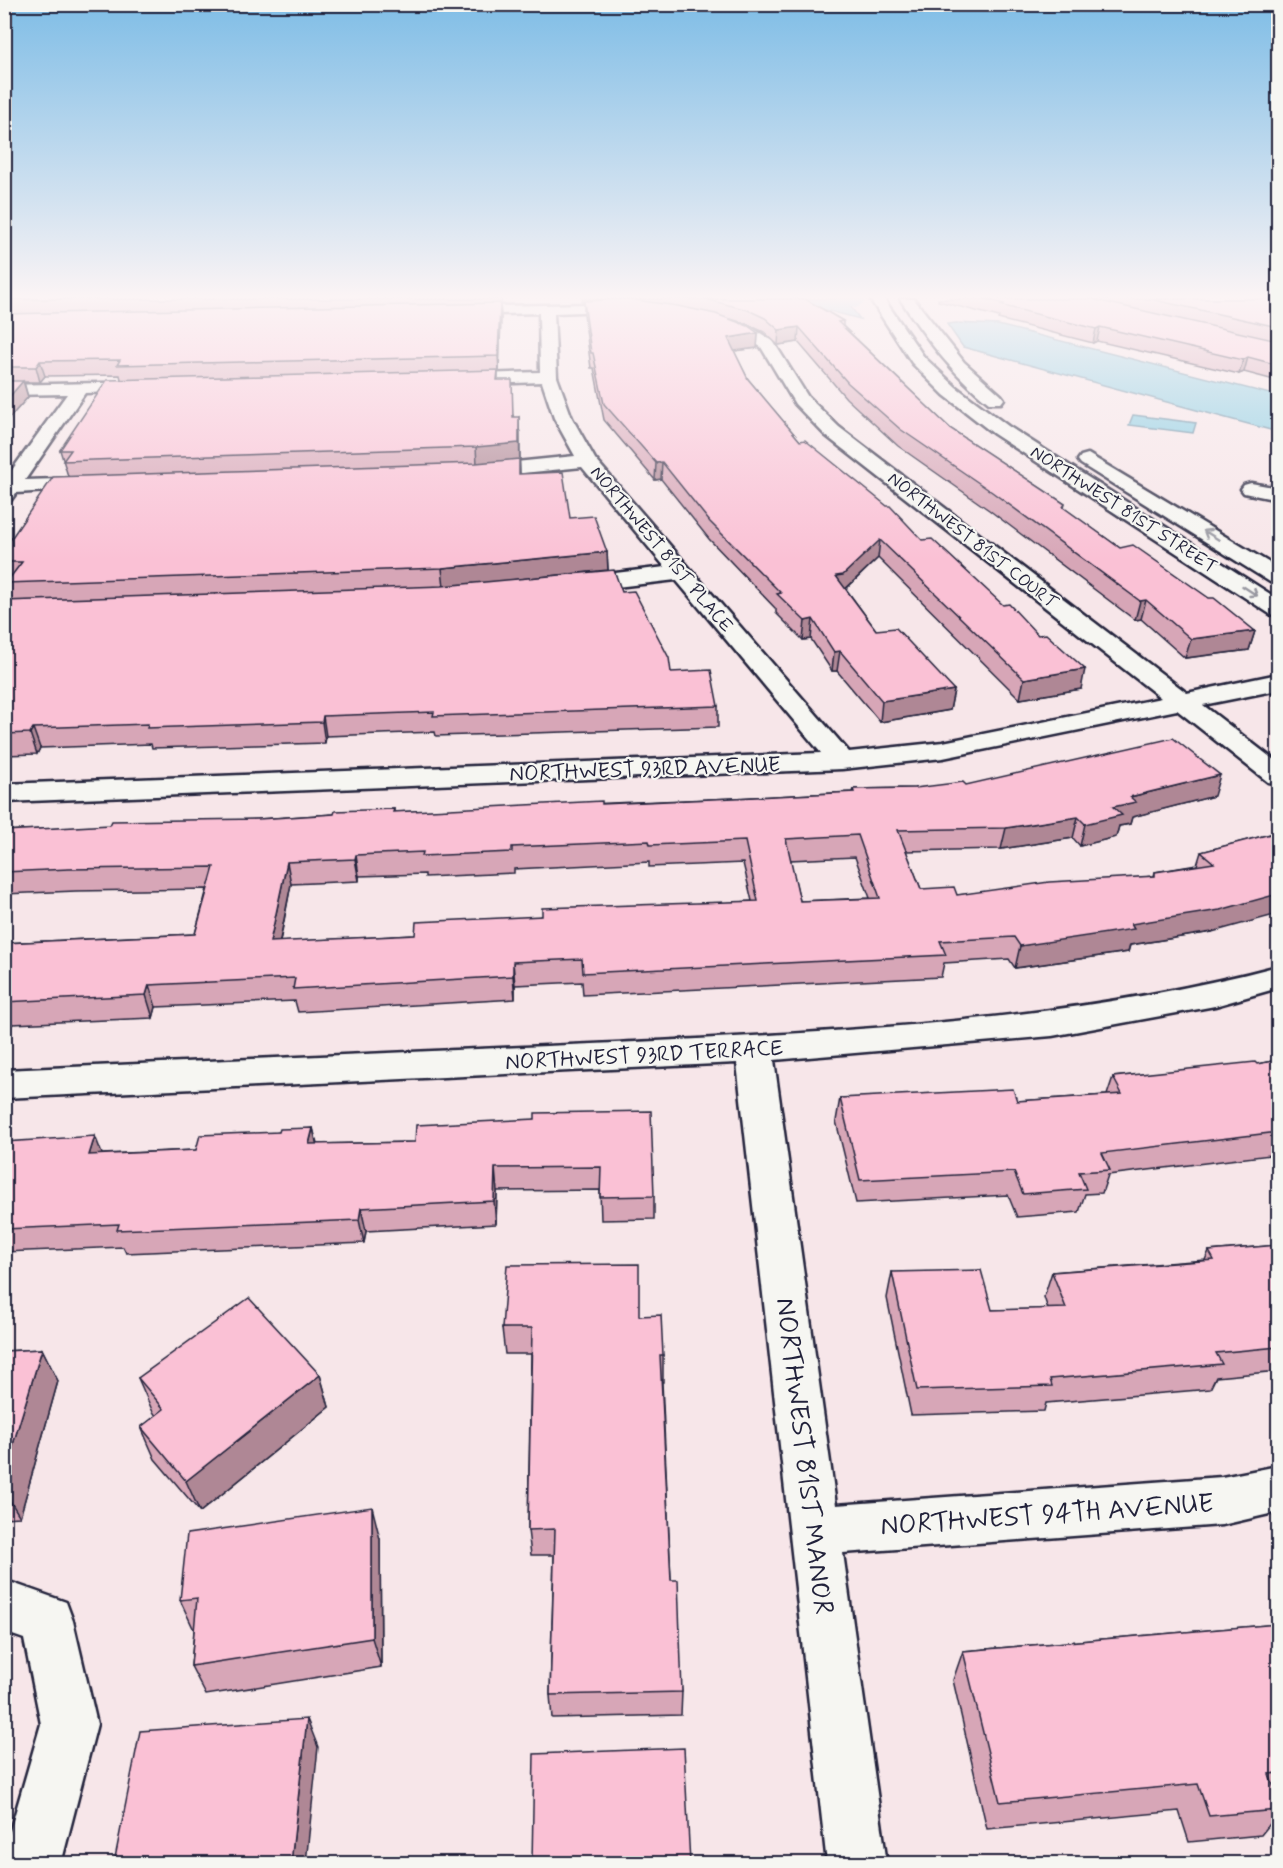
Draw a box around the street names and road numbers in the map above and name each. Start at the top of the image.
street label: NORTHWEST 81ST STREET [1025,440,1222,579]
street label: NORTHWEST 81ST PLACE [584,461,738,638]
street label: NORTHWEST 81ST COURT [883,467,1063,615]
street label: NORTHWEST 93RD AVENUE [509,751,781,789]
street label: NORTHWEST 93RD TERRACE [504,1035,784,1077]
street label: NORTHWEST 81ST MANOR [767,1296,840,1617]
street label: NORTHWEST 94TH AVENUE [879,1486,1215,1545]

